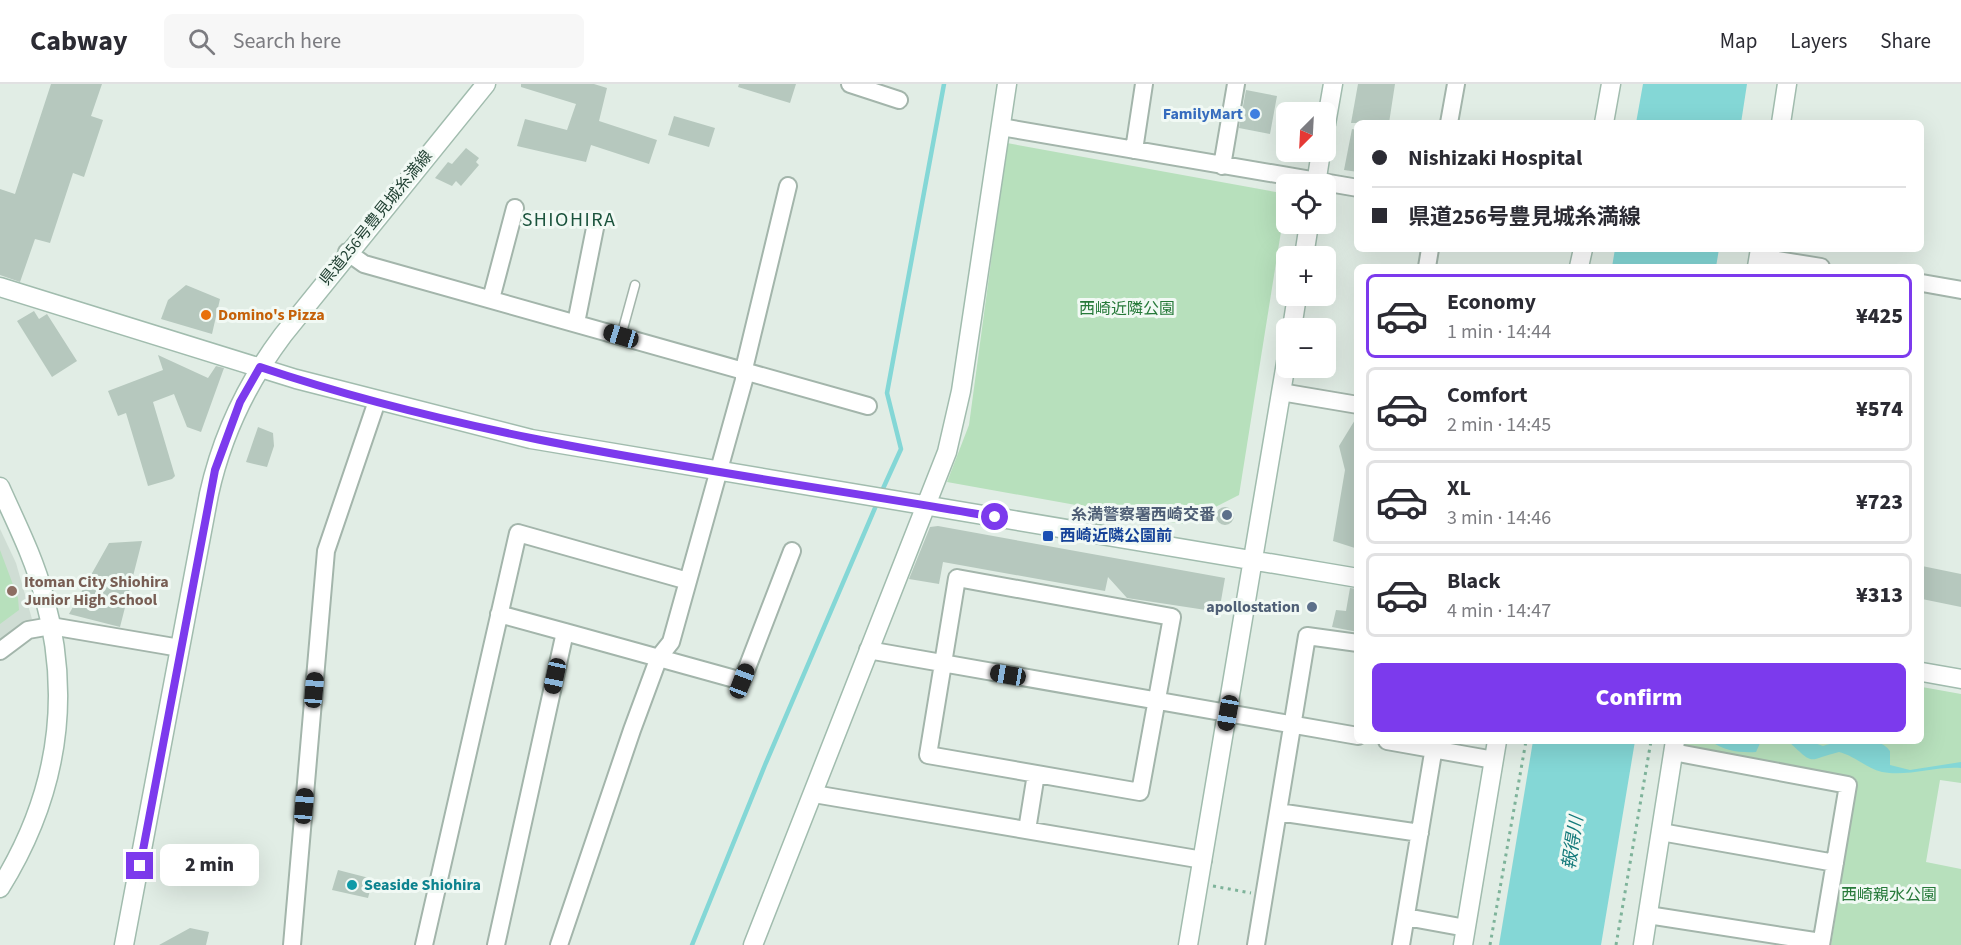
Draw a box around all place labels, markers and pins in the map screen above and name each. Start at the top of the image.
place label: FamilyMart [1163,103,1243,125]
marker: FamilyMart [1248,107,1262,121]
place label: Domino's Pizza [218,304,325,326]
marker: Domino's Pizza [199,308,213,322]
place label: 糸満警察署西崎交番 [1071,504,1215,526]
marker: 糸満警察署西崎交番 [1220,508,1234,522]
place label: 西崎近隣公園前 [1060,525,1172,547]
marker: 西崎近隣公園前 [1041,529,1055,543]
place label: Itoman City Shiohira Junior High School [24,571,169,611]
marker: Itoman City Shiohira Junior High School [5,584,19,598]
place label: apollostation [1206,596,1300,618]
marker: apollostation [1305,600,1319,614]
place label: Seaside Shiohira [364,874,481,896]
marker: Seaside Shiohira [345,878,359,892]

